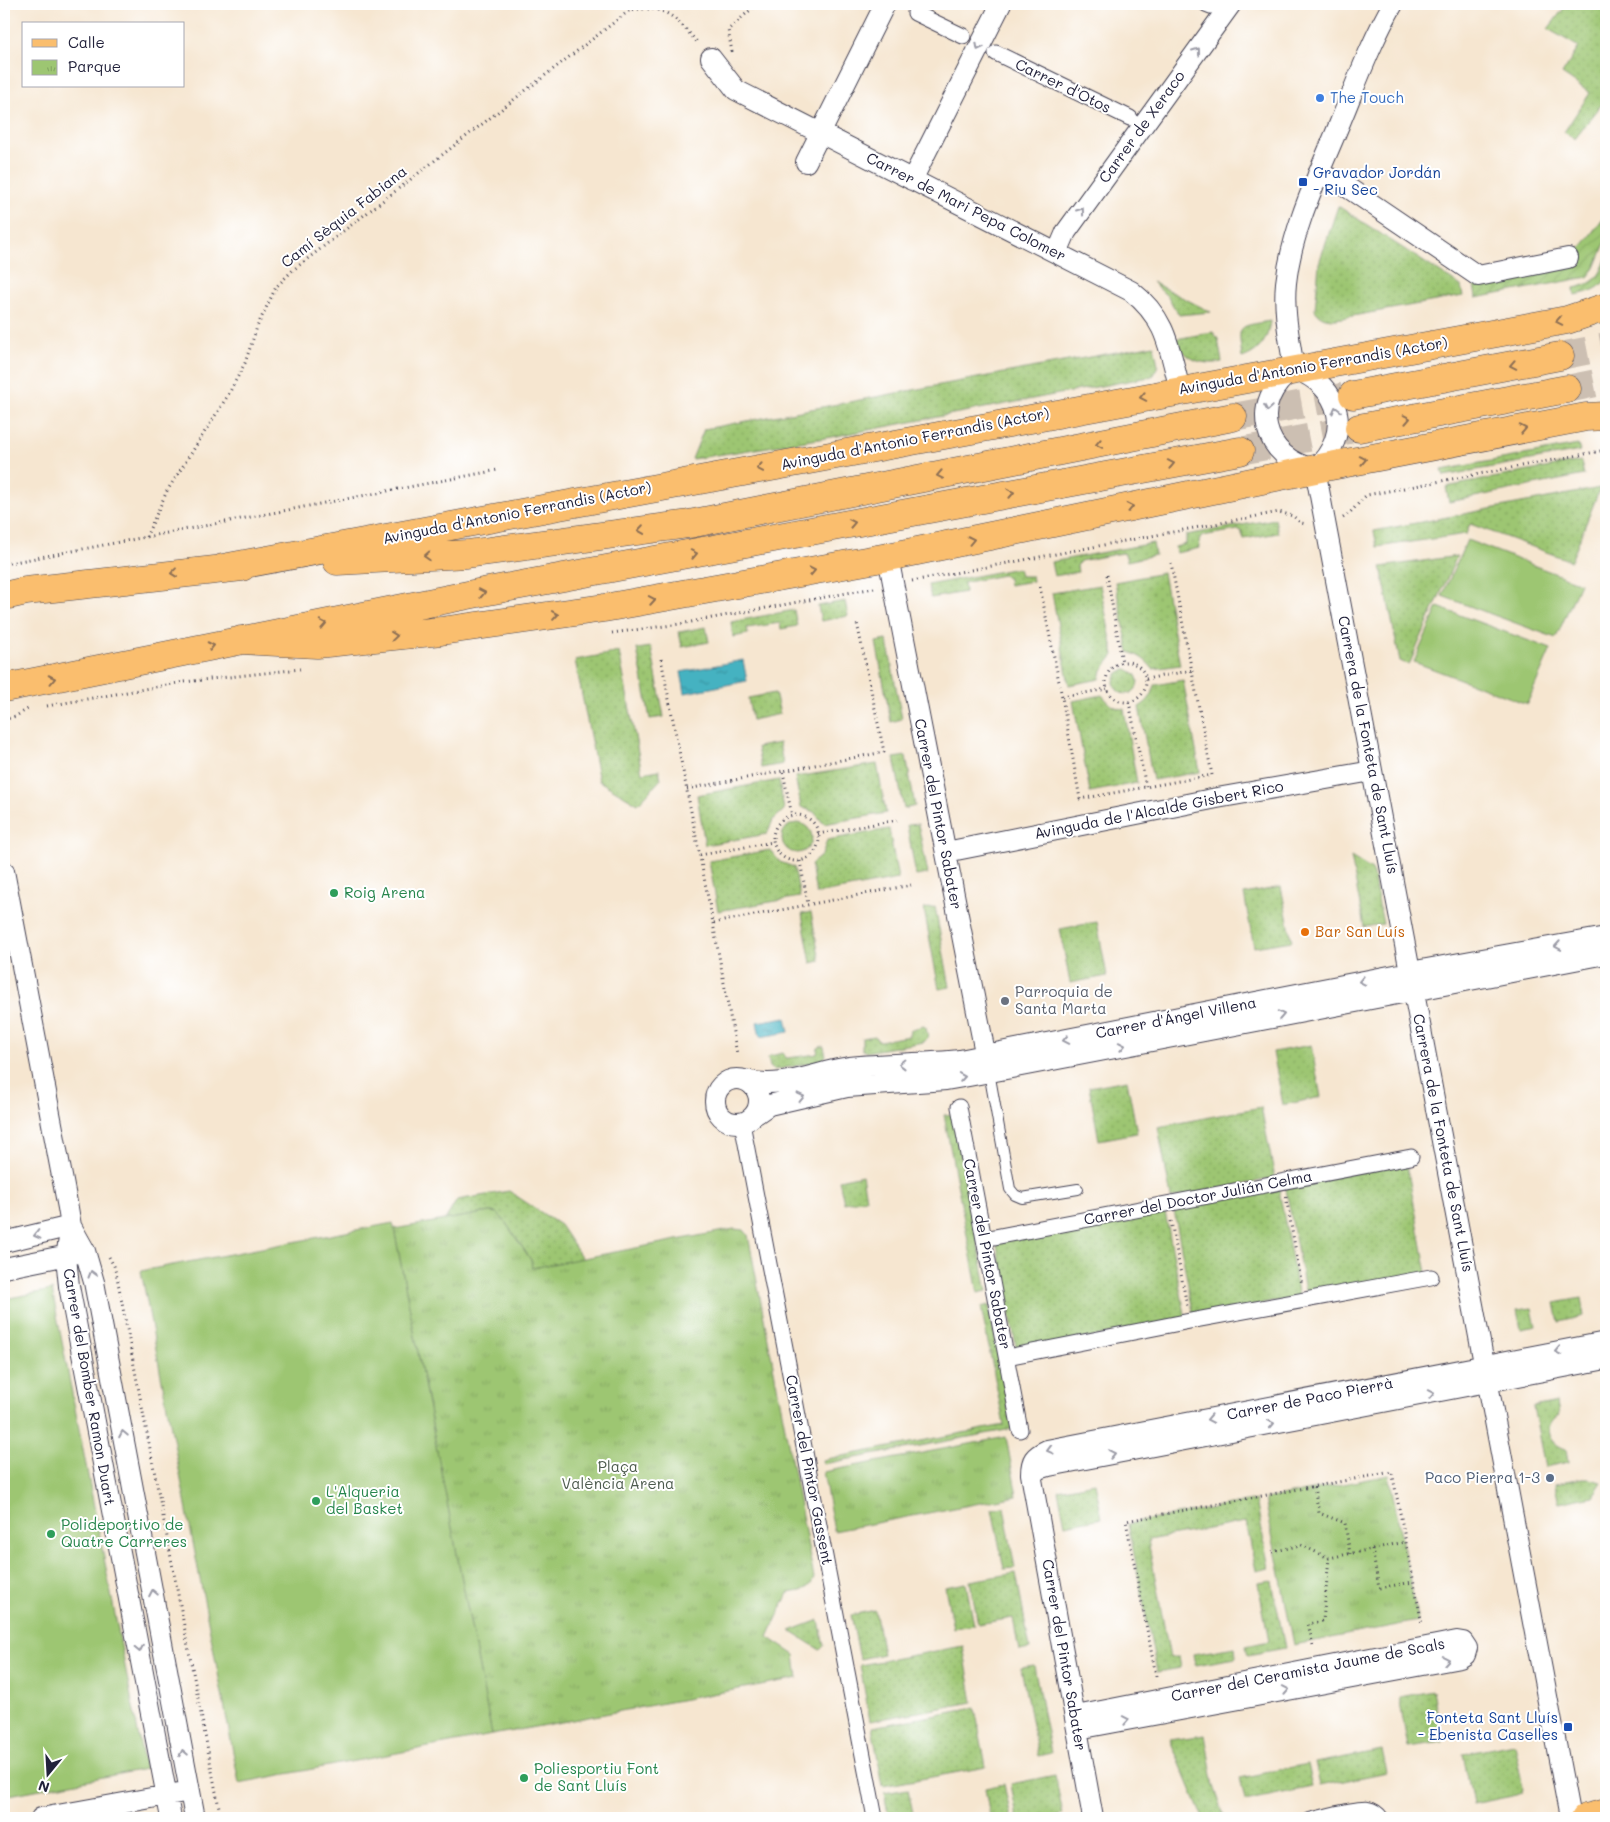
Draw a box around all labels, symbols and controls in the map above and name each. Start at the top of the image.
legend [22,22,185,88]
text: Calle [68,32,105,52]
one-way arrow [975,42,985,51]
one-way arrow [1191,47,1200,57]
street label: Carrer d'Otos [1012,53,1115,117]
text: Parque [68,56,121,76]
street label: Carrer de Xeraco [1094,66,1189,187]
place label: The Touch [1330,87,1404,107]
marker: The Touch [1314,92,1326,104]
street label: Carrer de Mari Pepa Colomer [863,147,1070,265]
street label: Camí Sèquia Fabiana [276,161,410,272]
place label: Gravador Jordán - Riu Sec [1313,162,1441,199]
marker: Gravador Jordán - Riu Sec [1297,176,1309,188]
one-way arrow [1076,208,1084,217]
one-way arrow [1555,315,1564,325]
street label: Avinguda d'Antonio Ferrandis (Actor) [1177,331,1449,399]
one-way arrow [1508,359,1517,370]
one-way arrow [1139,391,1147,401]
street label: Avinguda d'Antonio Ferrandis (Actor) [779,402,1051,474]
one-way arrow [1263,403,1273,412]
one-way arrow [1331,406,1342,415]
one-way arrow [1403,414,1411,425]
one-way arrow [1518,425,1527,435]
one-way arrow [1095,438,1104,448]
one-way arrow [1358,455,1367,465]
one-way arrow [1167,459,1175,469]
one-way arrow [755,462,764,473]
one-way arrow [935,469,944,480]
street label: Avinguda d'Antonio Ferrandis (Actor) [381,476,653,548]
one-way arrow [1007,489,1016,499]
one-way arrow [1126,502,1135,513]
one-way arrow [847,519,856,529]
one-way arrow [636,524,644,535]
one-way arrow [967,535,975,546]
one-way arrow [689,549,698,559]
one-way arrow [423,551,431,562]
one-way arrow [807,567,816,577]
one-way arrow [170,568,178,578]
one-way arrow [478,588,487,598]
one-way arrow [648,595,656,606]
one-way arrow [551,610,559,621]
street label: Carrera de la Fonteta de Sant Lluís [1334,614,1404,876]
one-way arrow [318,619,327,630]
one-way arrow [390,631,398,642]
one-way arrow [206,641,215,652]
one-way arrow [47,674,56,684]
street label: Carrer del Pintor Sabater [911,717,967,911]
street label: Avinguda de l'Alcalde Gisbert Rico [1033,775,1285,843]
place label: Roig Arena [344,882,425,902]
marker: Roig Arena [328,887,340,899]
place label: Bar San Luís [1315,921,1405,941]
marker: Bar San Luís [1299,926,1311,938]
one-way arrow [1554,940,1563,950]
one-way arrow [1358,975,1367,986]
place label: Parroquia de Santa Marta [1015,981,1113,1018]
street label: Carrer d'Ángel Villena [1094,992,1258,1042]
marker: Parroquia de Santa Marta [999,995,1011,1007]
one-way arrow [1277,1011,1286,1021]
street label: Carrera de la Fonteta de Sant Lluís [1409,1012,1479,1274]
one-way arrow [1061,1034,1070,1045]
one-way arrow [1117,1041,1126,1052]
one-way arrow [898,1059,906,1069]
one-way arrow [959,1072,967,1083]
one-way arrow [797,1092,806,1103]
street label: Carrer del Pintor Sabater [960,1157,1016,1351]
street label: Carrer del Doctor Julián Celma [1082,1165,1314,1229]
one-way arrow [33,1229,42,1240]
street label: Carrer del Bomber Ramon Duart [59,1267,121,1507]
one-way arrow [87,1271,97,1279]
one-way arrow [1554,1346,1563,1356]
street label: Carrer de Paco Pierrà [1225,1372,1395,1424]
street label: Carrer del Pintor Gassent [782,1373,838,1567]
one-way arrow [1426,1389,1435,1399]
one-way arrow [1205,1413,1214,1423]
one-way arrow [1267,1419,1276,1430]
one-way arrow [118,1429,128,1438]
one-way arrow [1047,1444,1055,1454]
one-way arrow [1107,1450,1116,1460]
park label: Plaça València Arena [562,1456,674,1493]
place label: Paco Pierra 1-3 [1425,1467,1540,1487]
marker: Paco Pierra 1-3 [1544,1472,1556,1484]
place label: L'Alqueria del Basket [326,1481,403,1518]
marker: L'Alqueria del Basket [310,1495,322,1507]
place label: Polideportivo de Quatre Carreres [61,1514,187,1551]
marker: Polideportivo de Quatre Carreres [45,1528,57,1540]
street label: Carrer del Pintor Sabater [1038,1558,1092,1752]
one-way arrow [148,1589,159,1598]
street label: Carrer del Ceramista Jaume de Scals [1169,1633,1446,1705]
one-way arrow [133,1644,143,1653]
one-way arrow [1441,1656,1450,1666]
one-way arrow [1281,1685,1290,1696]
place label: Fonteta Sant Lluís - Ebenista Caselles [1418,1707,1558,1744]
one-way arrow [1122,1716,1131,1726]
marker: Fonteta Sant Lluís - Ebenista Caselles [1562,1721,1574,1733]
one-way arrow [179,1749,189,1758]
north arrow [22,1750,72,1800]
place label: Poliesportiu Font de Sant Lluís [534,1758,659,1795]
marker: Poliesportiu Font de Sant Lluís [518,1772,530,1784]
text: N [36,1776,52,1798]

